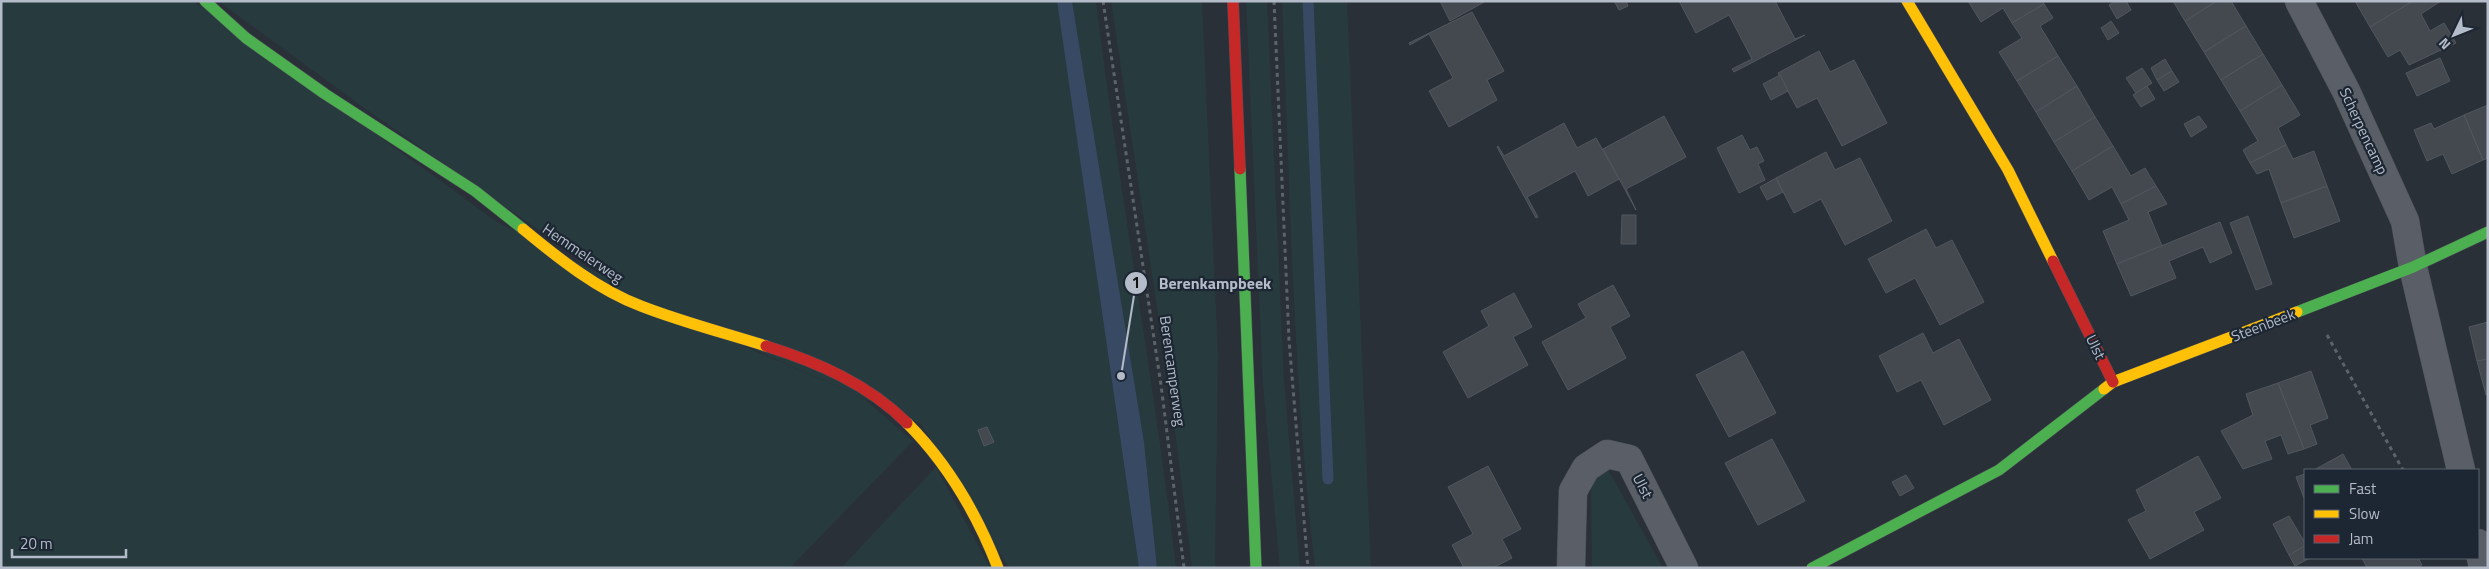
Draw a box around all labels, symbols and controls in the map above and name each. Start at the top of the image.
north arrow [2429,10,2479,60]
text: N [2433,33,2455,55]
street label: Scherpencamp [2334,84,2394,178]
street label: Hemmelerweg [538,217,628,289]
callout: Berenkampbeek [1124,268,1281,299]
text: 1 [1132,271,1140,294]
text: Berenkampbeek [1159,271,1272,295]
street label: Steenbeek [2228,302,2298,348]
street label: Berencamperweg [1154,314,1192,428]
street label: Ulst [2080,331,2112,364]
street label: Ulst [1627,469,1659,503]
legend [2304,469,2479,559]
text: Fast [2349,477,2377,500]
text: Slow [2349,502,2380,525]
scale bar [12,526,126,558]
text: Jam [2349,527,2373,550]
text: 20 m [20,532,53,555]

